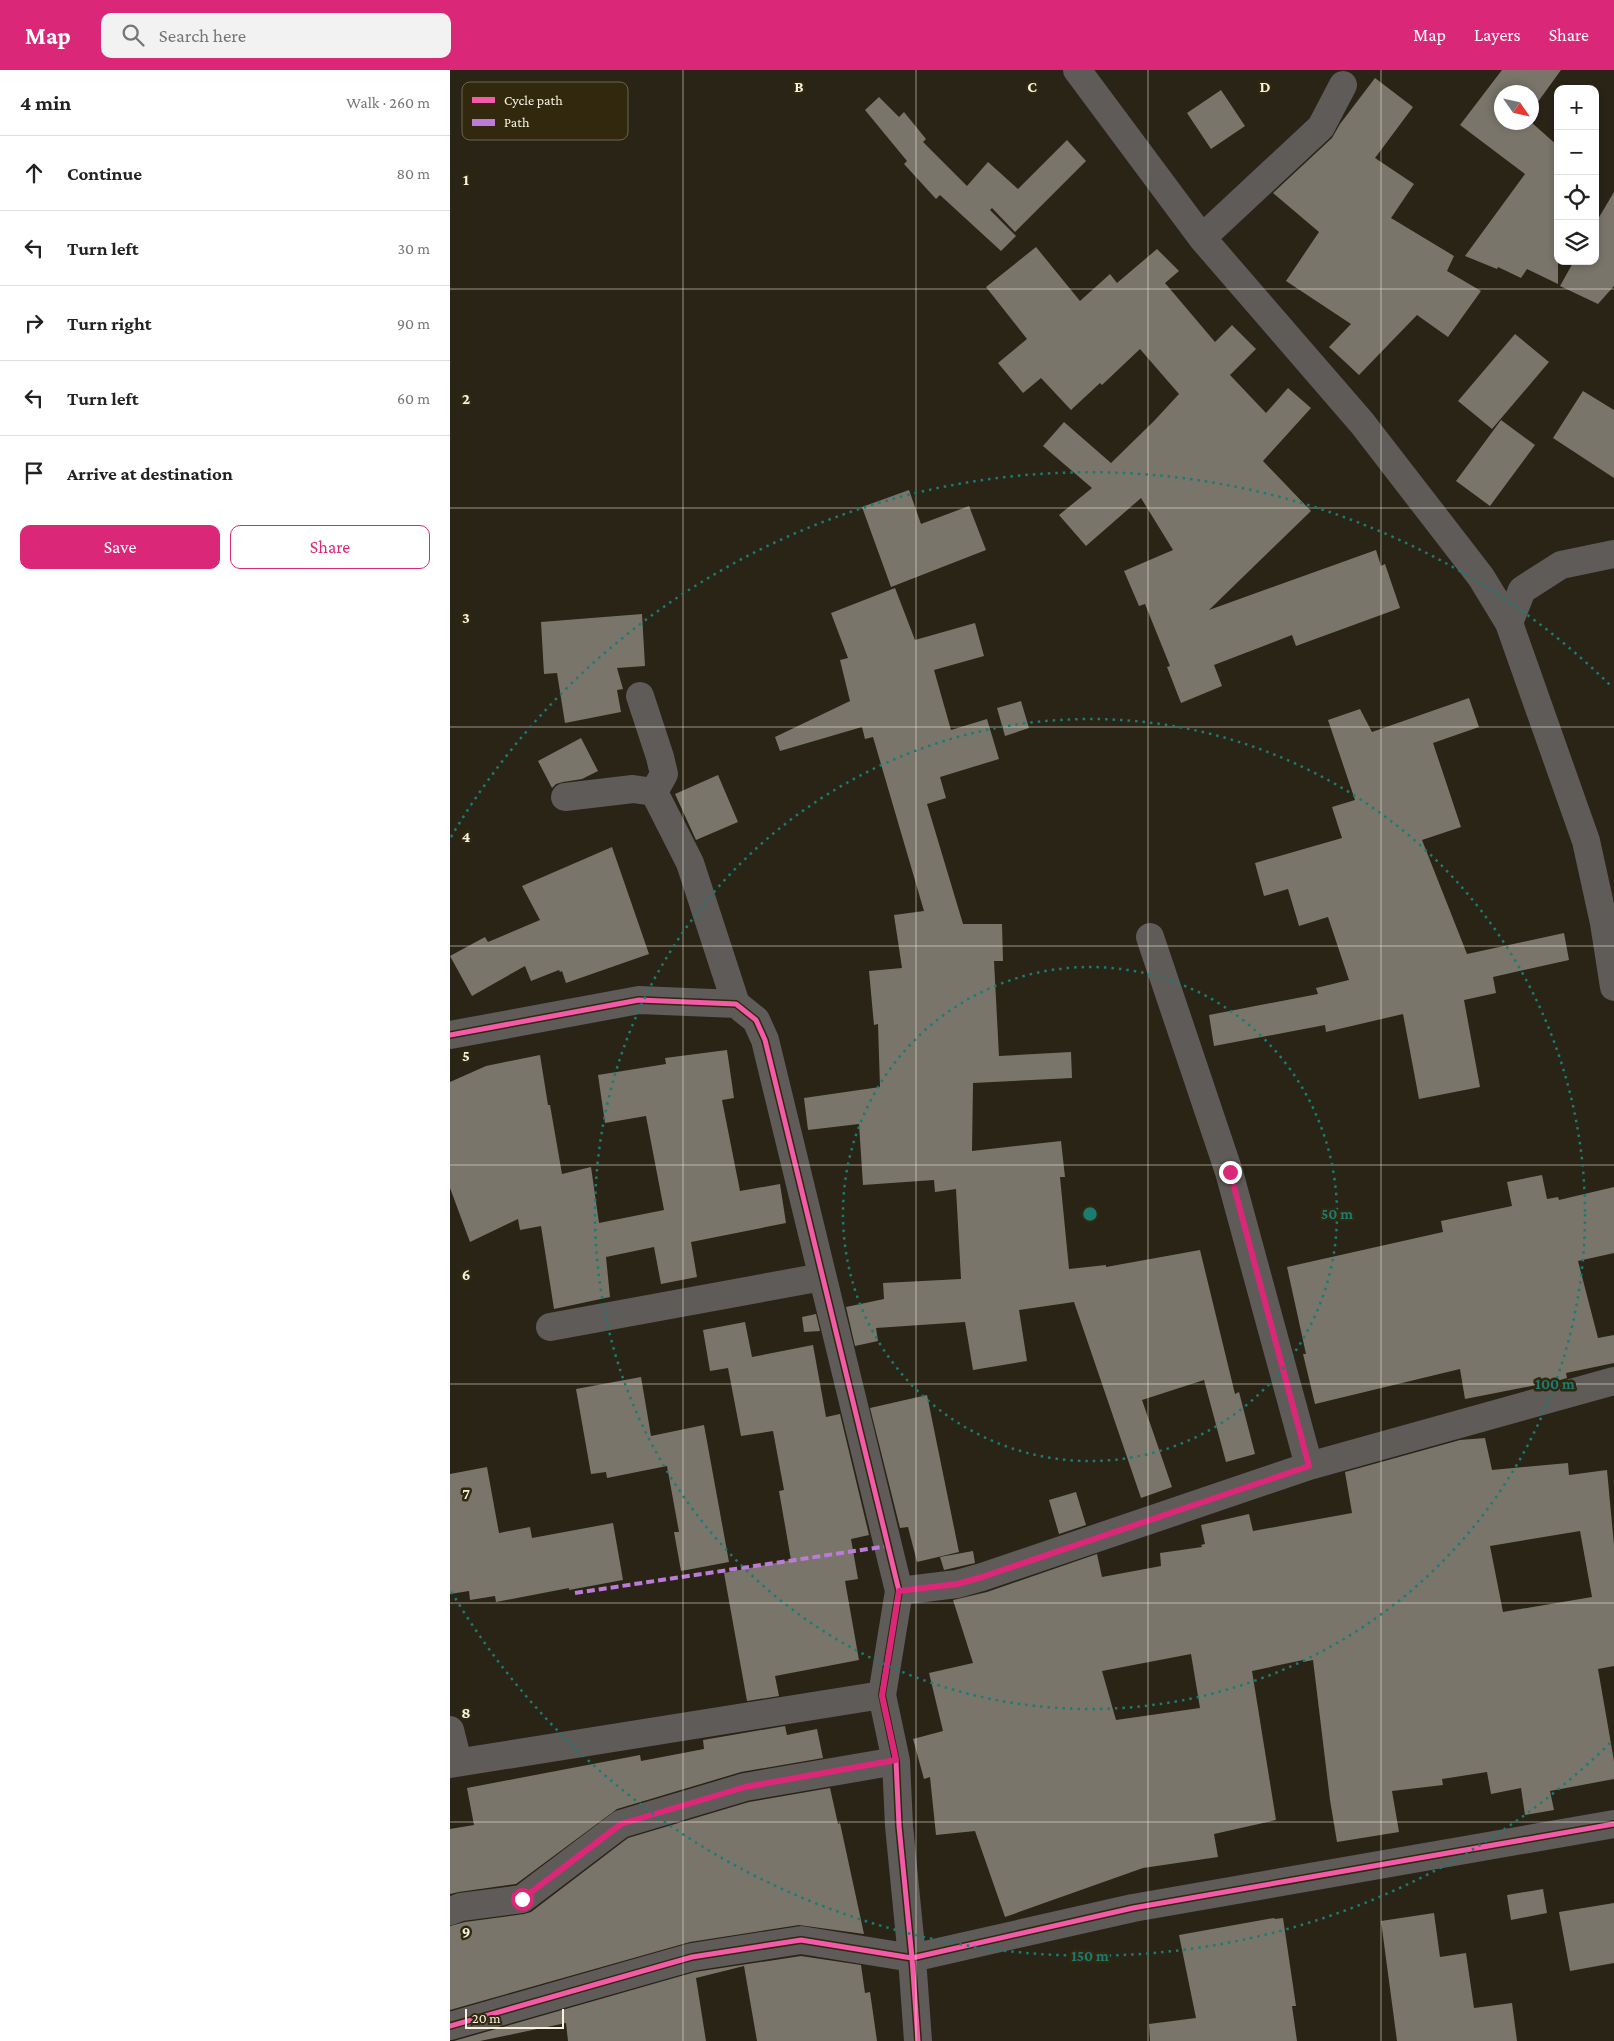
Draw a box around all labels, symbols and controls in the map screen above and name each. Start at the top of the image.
search box [101,13,451,58]
icon: search [119,21,147,49]
text: Map [25,22,71,49]
text: Search here [159,25,246,46]
text: Map [1413,25,1446,45]
text: Layers [1474,25,1521,45]
text: Share [1549,25,1589,45]
text: B [794,78,804,95]
text: C [1027,78,1037,95]
text: D [1259,78,1271,95]
legend [462,82,628,140]
north arrow [1494,85,1539,130]
map controls [1554,85,1599,265]
button: + [1554,85,1599,130]
text: 4 min [20,91,71,115]
text: Cycle path [504,92,563,108]
text: Walk · 260 m [346,94,430,111]
text: Path [504,114,530,130]
button: − [1554,130,1599,175]
icon: ahead [20,159,48,187]
text: Continue [67,163,142,184]
text: 80 m [396,165,430,182]
text: 1 [463,171,469,188]
button: locate [1554,175,1599,220]
button: layers [1554,220,1599,265]
icon: left [20,234,48,262]
text: Turn left [67,238,139,259]
text: 30 m [398,240,430,257]
icon: right [20,309,48,337]
text: Turn right [67,313,152,334]
text: 90 m [397,315,430,332]
icon: left [20,384,48,412]
text: Turn left [67,388,139,409]
text: 60 m [397,390,430,407]
text: 2 [462,390,470,407]
icon: arrive [20,459,48,487]
text: Arrive at destination [67,463,233,484]
button: Save [20,525,220,569]
button: Share [230,525,430,569]
text: 3 [462,609,470,626]
text: 4 [462,828,471,845]
text: 5 [462,1047,470,1064]
route end [1219,1161,1242,1184]
centre of rings [1081,1205,1099,1223]
text: 50 m [1321,1206,1353,1222]
text: 6 [462,1266,470,1283]
text: 100 m [1535,1376,1575,1392]
text: 7 [462,1485,470,1502]
text: 8 [461,1704,471,1721]
route start [511,1888,534,1911]
text: 9 [462,1923,470,1940]
text: 150 m [1071,1948,1109,1964]
scale bar [465,2006,564,2029]
text: 20 m [472,2010,500,2026]

